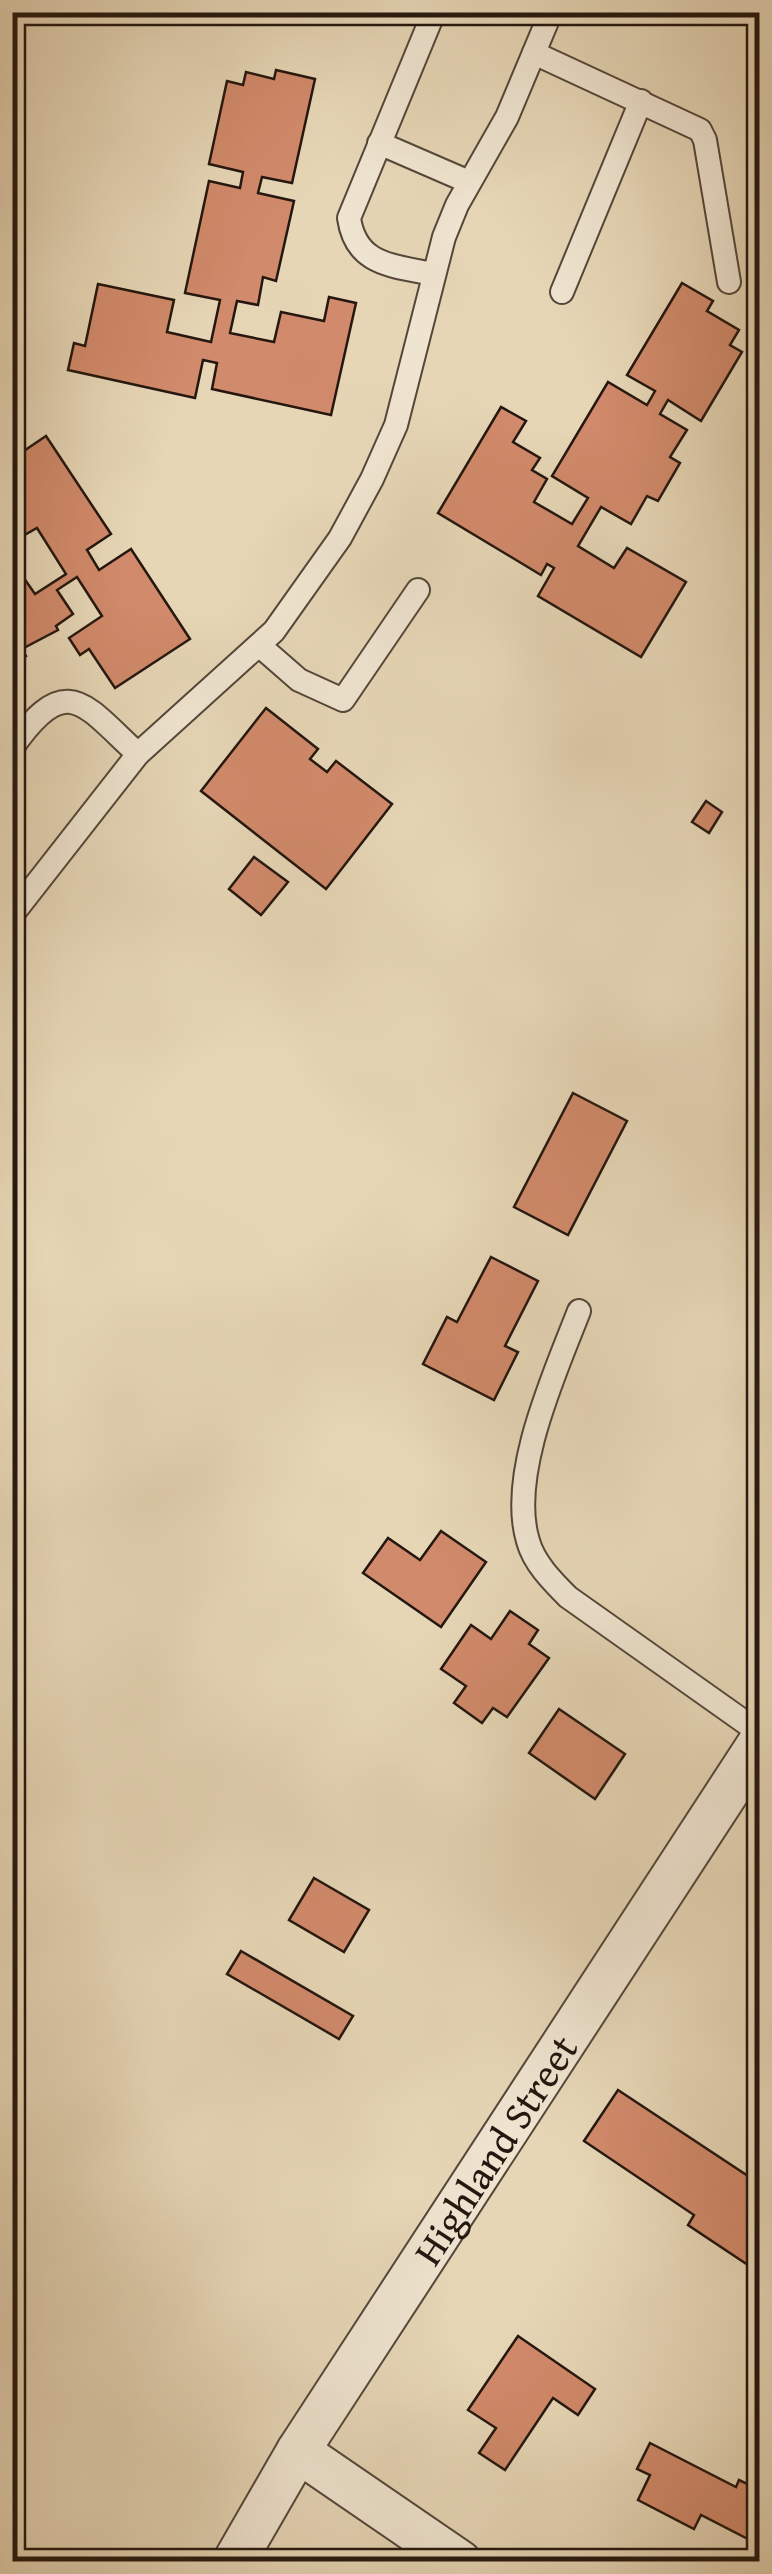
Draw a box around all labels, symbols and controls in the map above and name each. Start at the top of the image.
street label: Highland Street [398,2023,591,2276]

